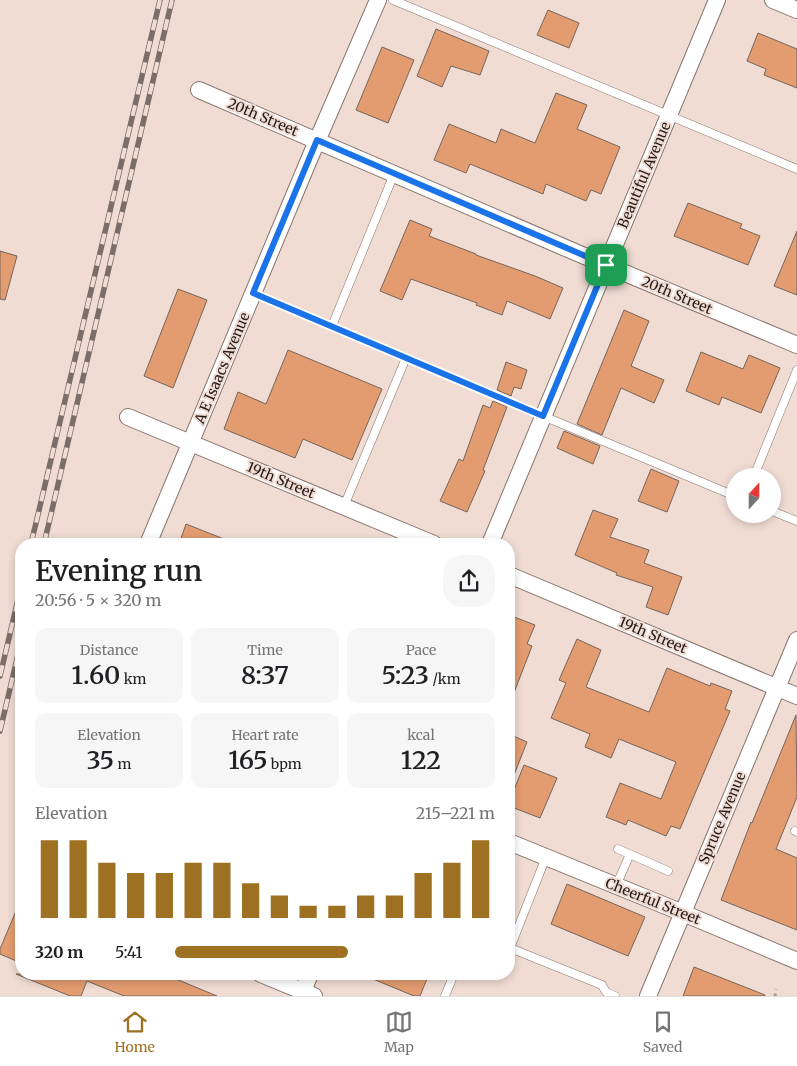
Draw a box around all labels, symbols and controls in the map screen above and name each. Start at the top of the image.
street label: 20th Street [225,94,302,140]
street label: Beautiful Avenue [613,119,675,231]
pin [585,244,627,286]
icon: arrive [592,251,620,279]
street label: 20th Street [639,272,716,318]
street label: A E Isaacs Avenue [190,310,254,427]
street label: 19th Street [244,458,318,503]
north arrow [726,468,781,522]
map controls [726,468,781,523]
text: Evening run [35,553,202,589]
button: share [443,555,495,607]
text: 20:56 · 5 × 320 m [35,590,161,610]
street label: 19th Street [616,613,690,658]
text: Distance [80,641,138,659]
text: Time [247,641,283,659]
text: Pace [406,641,436,659]
text: 1.60 [72,659,120,691]
text: 8:37 [241,659,289,691]
text: 5:23 [381,659,429,691]
text: km [120,670,147,688]
text: /km [429,670,461,688]
text: Elevation [77,726,141,744]
text: Heart rate [232,726,299,744]
text: kcal [407,726,435,744]
text: 35 [87,744,114,776]
text: 165 [228,744,268,776]
text: 122 [401,744,441,776]
text: m [114,755,131,773]
text: bpm [268,755,302,773]
street label: Spruce Avenue [694,769,750,867]
text: Elevation [35,803,108,823]
text: 215–221 m [416,803,495,823]
street label: Cheerful Street [603,874,704,929]
text: 320 m [35,942,83,962]
text: 5:41 [115,942,143,962]
tab: Home [115,1008,155,1056]
tab: Map [384,1008,414,1056]
tab: Saved [643,1008,682,1056]

